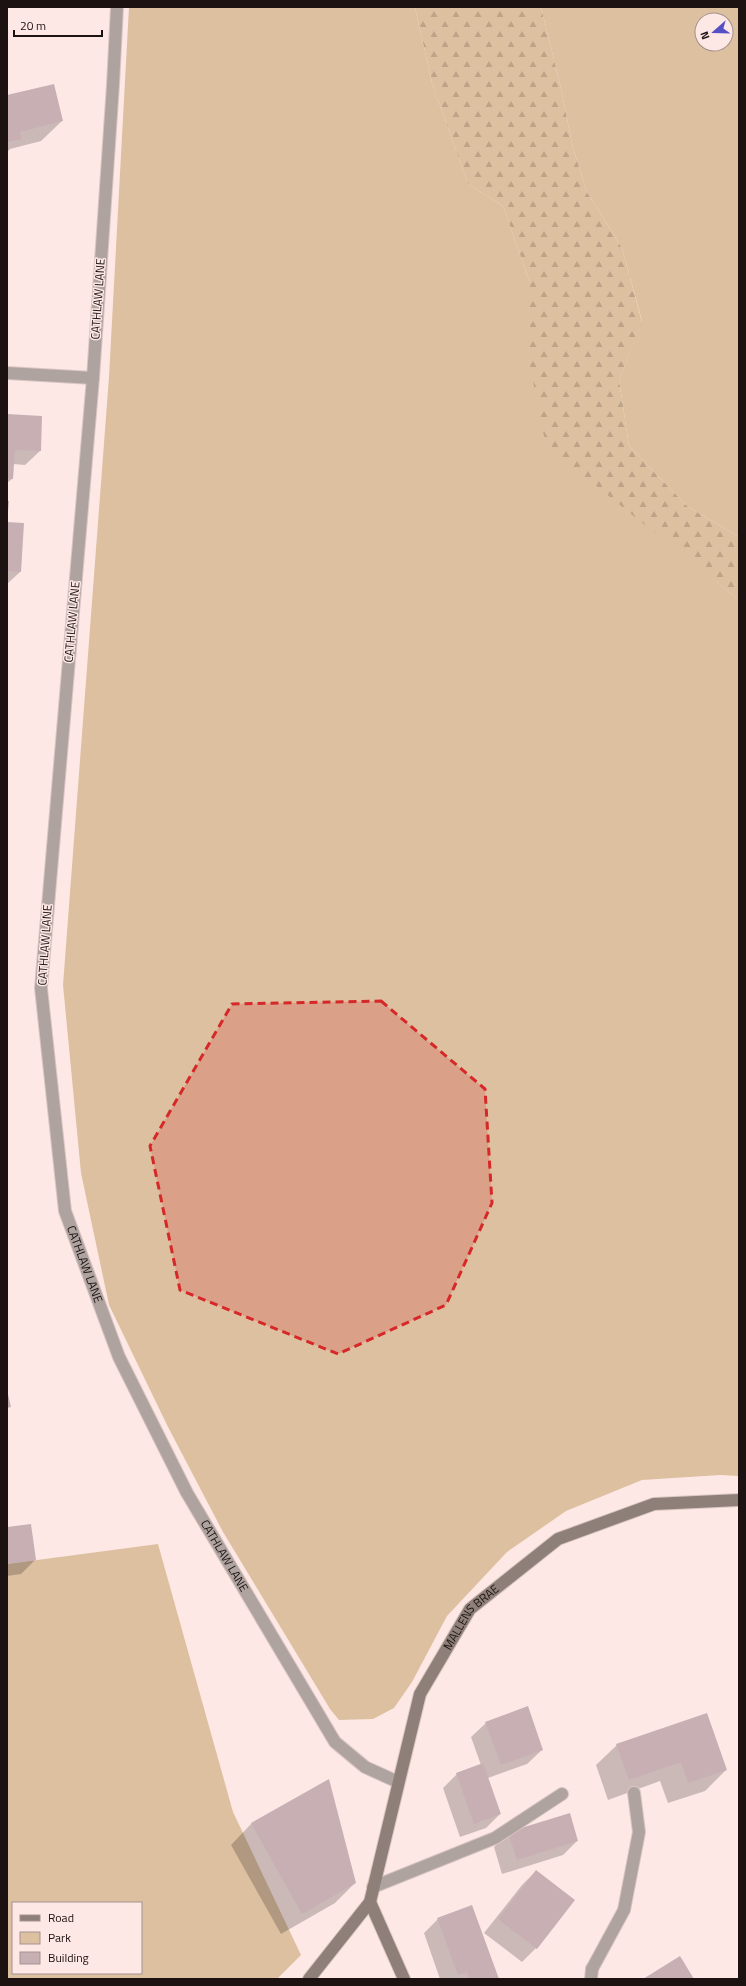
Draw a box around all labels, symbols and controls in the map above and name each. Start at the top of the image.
scale bar [14,12,102,38]
north arrow [694,12,734,52]
text: 20 m [20,16,46,35]
text: N [696,29,713,42]
street label: CATHLAW LANE [85,258,110,340]
street label: CATHLAW LANE [59,580,85,663]
street label: CATHLAW LANE [32,904,57,986]
street label: CATHLAW LANE [62,1223,108,1306]
street label: CATHLAW LANE [196,1516,254,1596]
street label: MALLENS BRAE [438,1579,503,1654]
legend [12,1902,142,1974]
text: Road [48,1908,74,1927]
text: Park [48,1928,71,1947]
text: Building [48,1948,89,1967]

